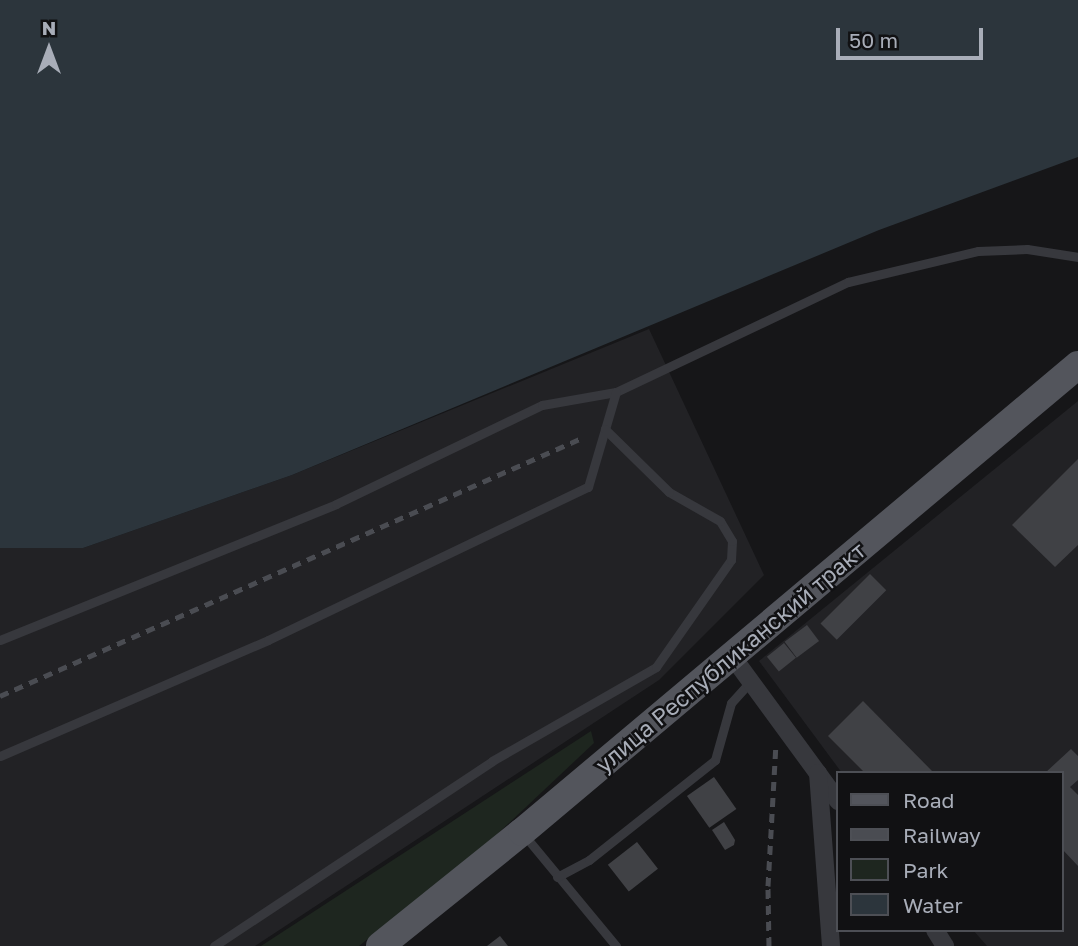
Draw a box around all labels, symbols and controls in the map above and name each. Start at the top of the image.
north arrow [14,14,84,84]
scale bar [840,14,987,58]
text: N [42,16,56,39]
text: 50 m [849,27,898,53]
street label: улица Республиканский тракт [589,536,871,778]
legend [836,771,1064,932]
text: Road [903,787,954,813]
text: Railway [903,822,981,848]
text: Park [903,857,948,883]
text: Water [903,892,963,918]

